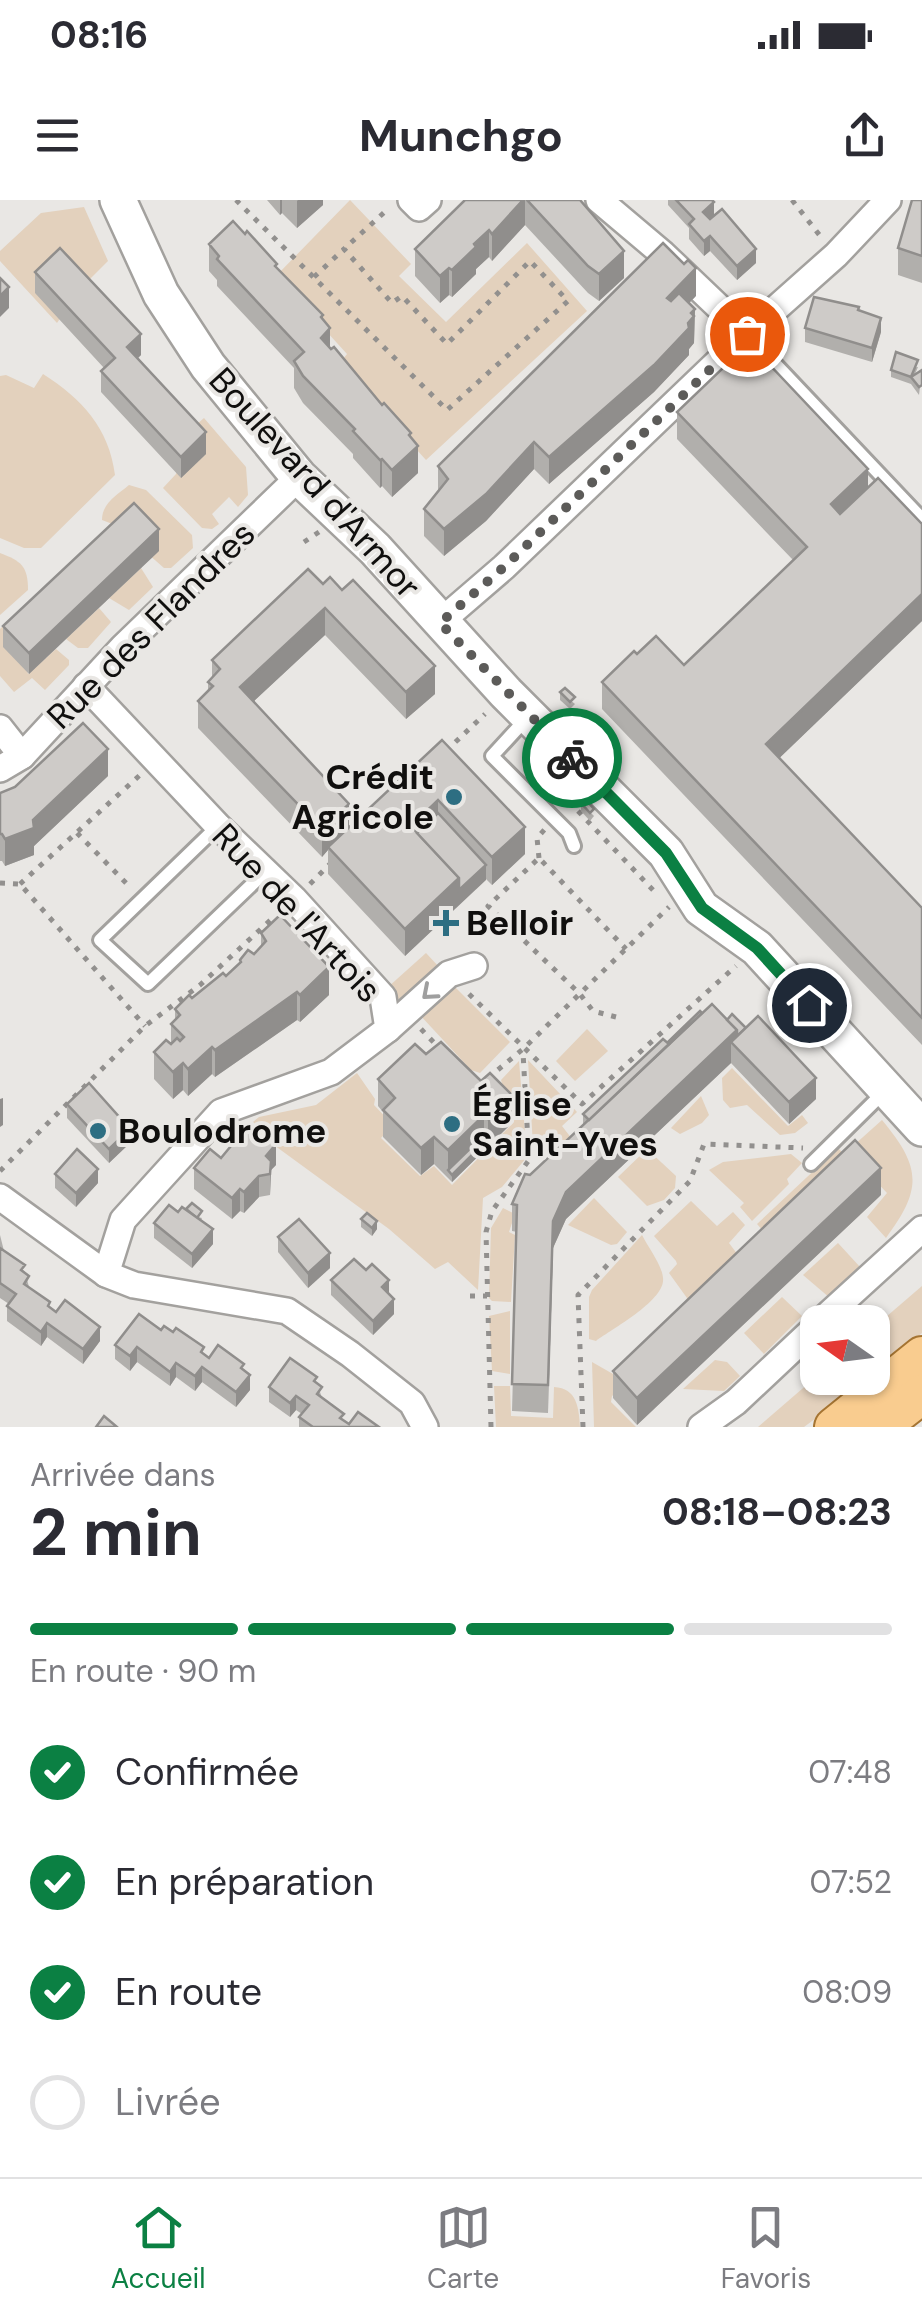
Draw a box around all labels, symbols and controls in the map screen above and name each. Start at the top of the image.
text: 08:16 [50,10,148,60]
text: Munchgo [359,106,563,165]
icon: menu [30,108,85,163]
icon: share [837,108,892,163]
pin [705,292,790,377]
icon: bag [720,307,775,362]
street label: Boulevard d'Armor [199,358,431,608]
street label: Rue des Flandres [37,511,265,739]
courier [522,708,622,808]
icon: bike [545,731,600,786]
place label: Crédit Agricole [291,754,434,840]
marker: Crédit Agricole [443,786,465,808]
street label: Rue de l'Artois [202,814,392,1012]
place label: Belloir [466,900,573,946]
marker: Belloir [435,912,457,934]
pin [767,963,852,1048]
icon: home [782,978,837,1033]
one-way arrow [422,981,441,999]
place label: Église Saint-Yves [472,1081,658,1167]
place label: Boulodrome [118,1108,326,1154]
marker: Église Saint-Yves [441,1113,463,1135]
marker: Boulodrome [87,1120,109,1142]
north arrow [800,1305,890,1395]
map controls [800,1305,890,1395]
text: Arrivée dans [30,1454,215,1496]
text: 08:18–08:23 [662,1487,892,1537]
text: 2 min [30,1491,202,1575]
text: En route · 90 m [30,1650,256,1692]
icon: check [30,1745,85,1800]
text: Confirmée [115,1747,299,1797]
text: 07:48 [808,1751,892,1793]
icon: check [30,1855,85,1910]
text: En préparation [115,1857,374,1907]
text: 07:52 [810,1861,892,1903]
icon: check [30,1965,85,2020]
text: En route [115,1967,262,2017]
text: 08:09 [802,1971,892,2013]
text: Livrée [115,2077,221,2127]
tab: Accueil [111,2200,206,2297]
tab: Carte [427,2200,499,2297]
tab: Favoris [721,2200,811,2297]

